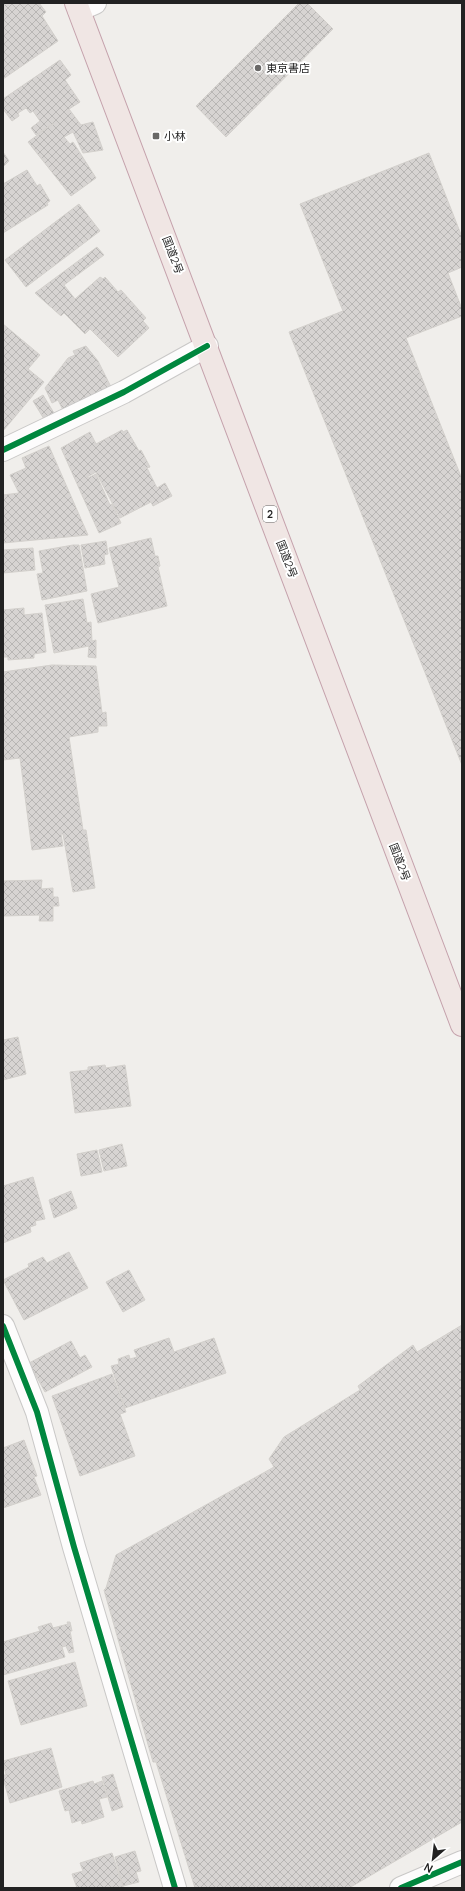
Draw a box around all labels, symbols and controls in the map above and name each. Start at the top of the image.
place label: 東京書店 [266,60,310,75]
marker: 東京書店 [253,63,263,73]
place label: 小林 [164,128,186,143]
marker: 小林 [151,131,161,141]
street label: 国道2号 [159,234,188,276]
road number: 2 [263,506,277,522]
street label: 国道2号 [273,538,302,580]
street label: 国道2号 [386,841,415,883]
north arrow [413,1839,453,1879]
text: N [421,1860,435,1877]

